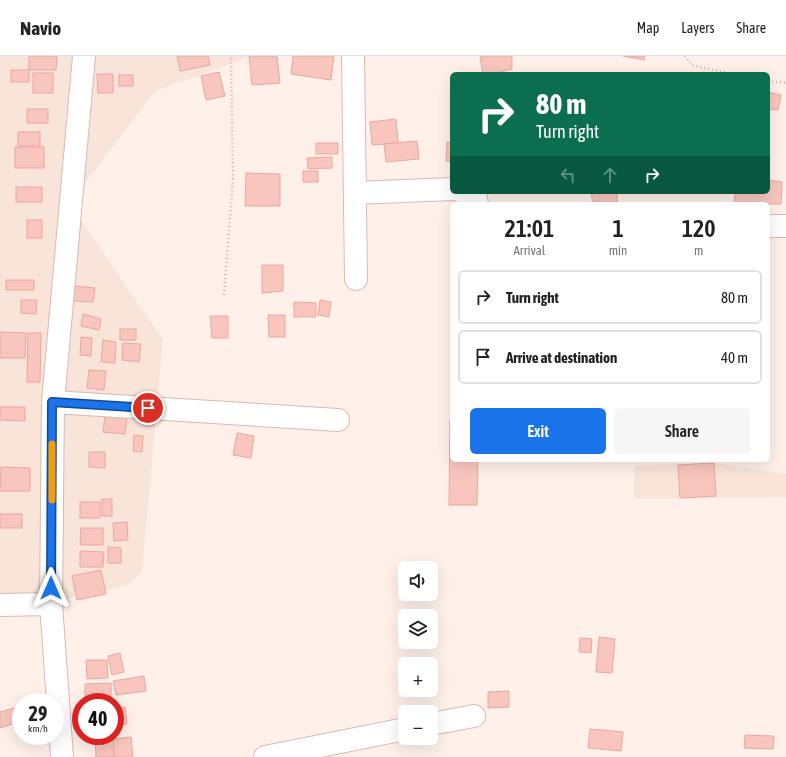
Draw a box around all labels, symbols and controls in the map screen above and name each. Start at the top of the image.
text: Navio [20,17,61,39]
text: Map [637,20,659,36]
text: Layers [681,20,714,36]
text: Share [736,20,766,36]
icon: right [470,88,522,140]
text: 80 m [536,88,586,120]
text: Turn right [536,121,599,142]
icon: left [557,164,579,186]
icon: ahead [599,164,621,186]
icon: right [641,164,663,186]
text: 21:01 [504,215,554,242]
text: 1 [612,215,624,242]
text: 120 [682,215,716,242]
text: Arrival [513,243,545,258]
text: min [609,243,627,258]
text: m [694,243,703,258]
icon: right [472,286,494,308]
text: Turn right [506,289,559,306]
text: 80 m [721,289,748,306]
icon: arrive [472,346,494,368]
text: Arrive at destination [506,349,617,366]
text: 40 m [721,349,748,366]
pin [131,391,165,425]
icon: arrive [137,397,159,419]
button: Exit [470,408,606,454]
button: Share [614,408,750,454]
map controls [398,561,438,745]
button: sound [398,561,438,601]
position arrow [30,567,72,609]
button: layers [398,609,438,649]
button: + [398,657,438,697]
speed limit sign: 40 [72,693,124,745]
text: 29 [29,702,47,725]
button: − [398,705,438,745]
text: km/h [28,723,48,734]

